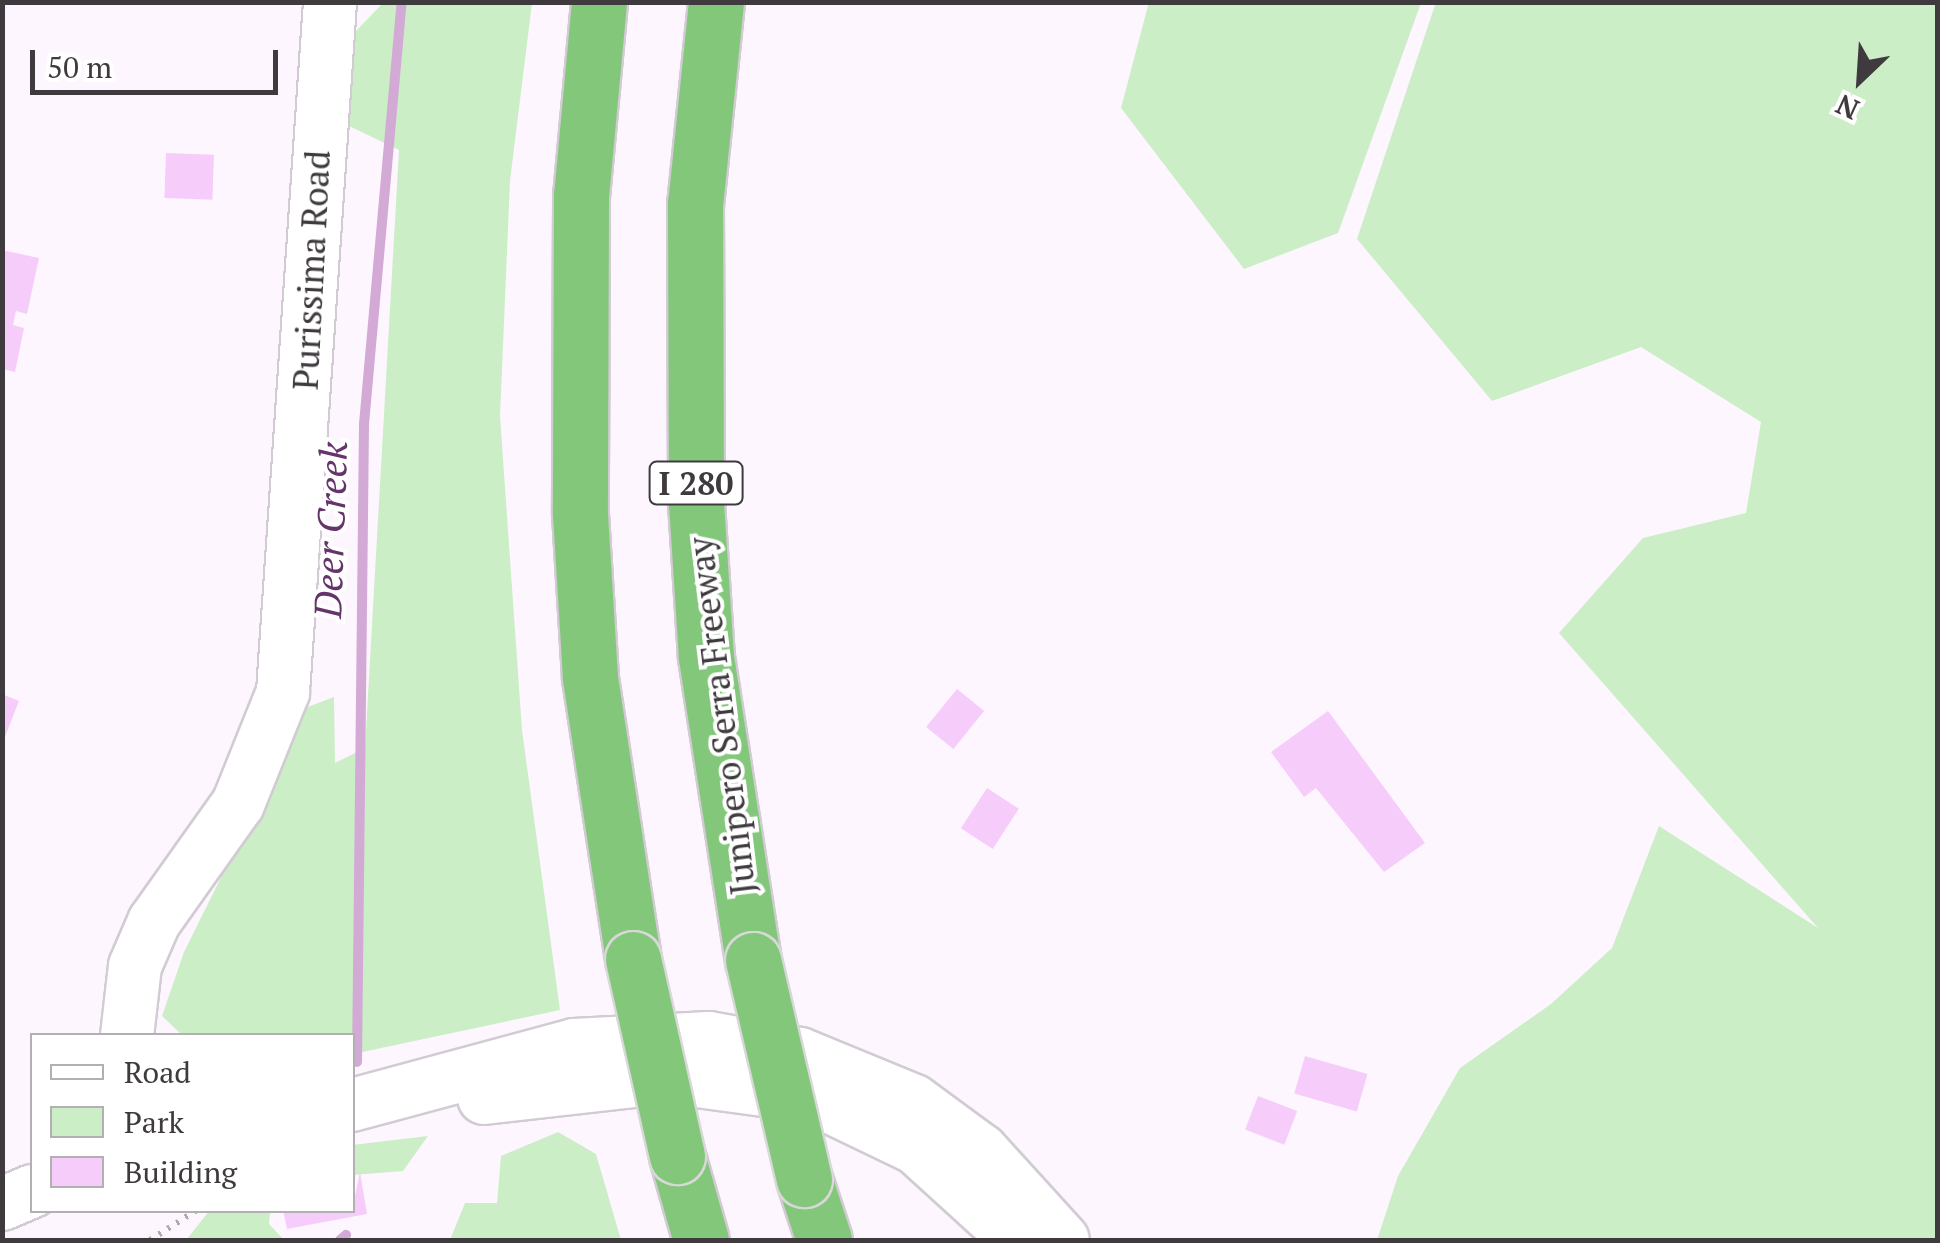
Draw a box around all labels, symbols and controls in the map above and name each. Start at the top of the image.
scale bar [35,30,282,92]
north arrow [1810,30,1910,130]
text: 50 m [47,47,112,87]
text: N [1830,86,1865,129]
street label: Purissima Road [284,149,338,391]
water label: Deer Creek [305,441,357,619]
road number: I 280 [648,456,744,510]
street label: Junipero Serra Freeway [678,535,764,897]
legend [30,1033,355,1213]
text: Road [124,1052,191,1092]
text: Park [124,1102,184,1142]
text: Building [124,1152,237,1192]

